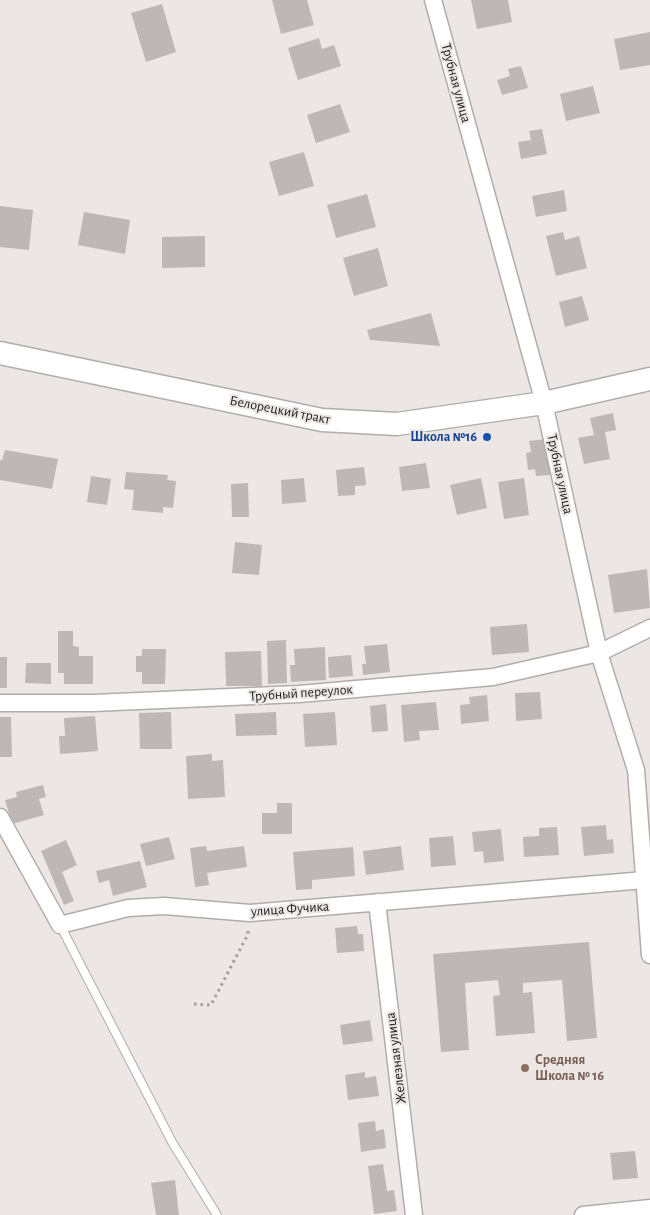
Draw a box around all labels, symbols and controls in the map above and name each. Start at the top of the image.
street label: Трубная улица [437,42,475,124]
street label: Белорецкий тракт [228,392,332,428]
place label: Школа №16 [410,429,477,445]
marker: Школа №16 [481,431,493,443]
street label: Трубная улица [543,432,577,516]
street label: Трубный переулок [249,681,353,705]
street label: улица Фучика [250,898,330,920]
street label: Железная улица [382,1011,410,1105]
place label: Средняя Школа № 16 [535,1052,604,1084]
marker: Средняя Школа № 16 [519,1062,531,1074]

